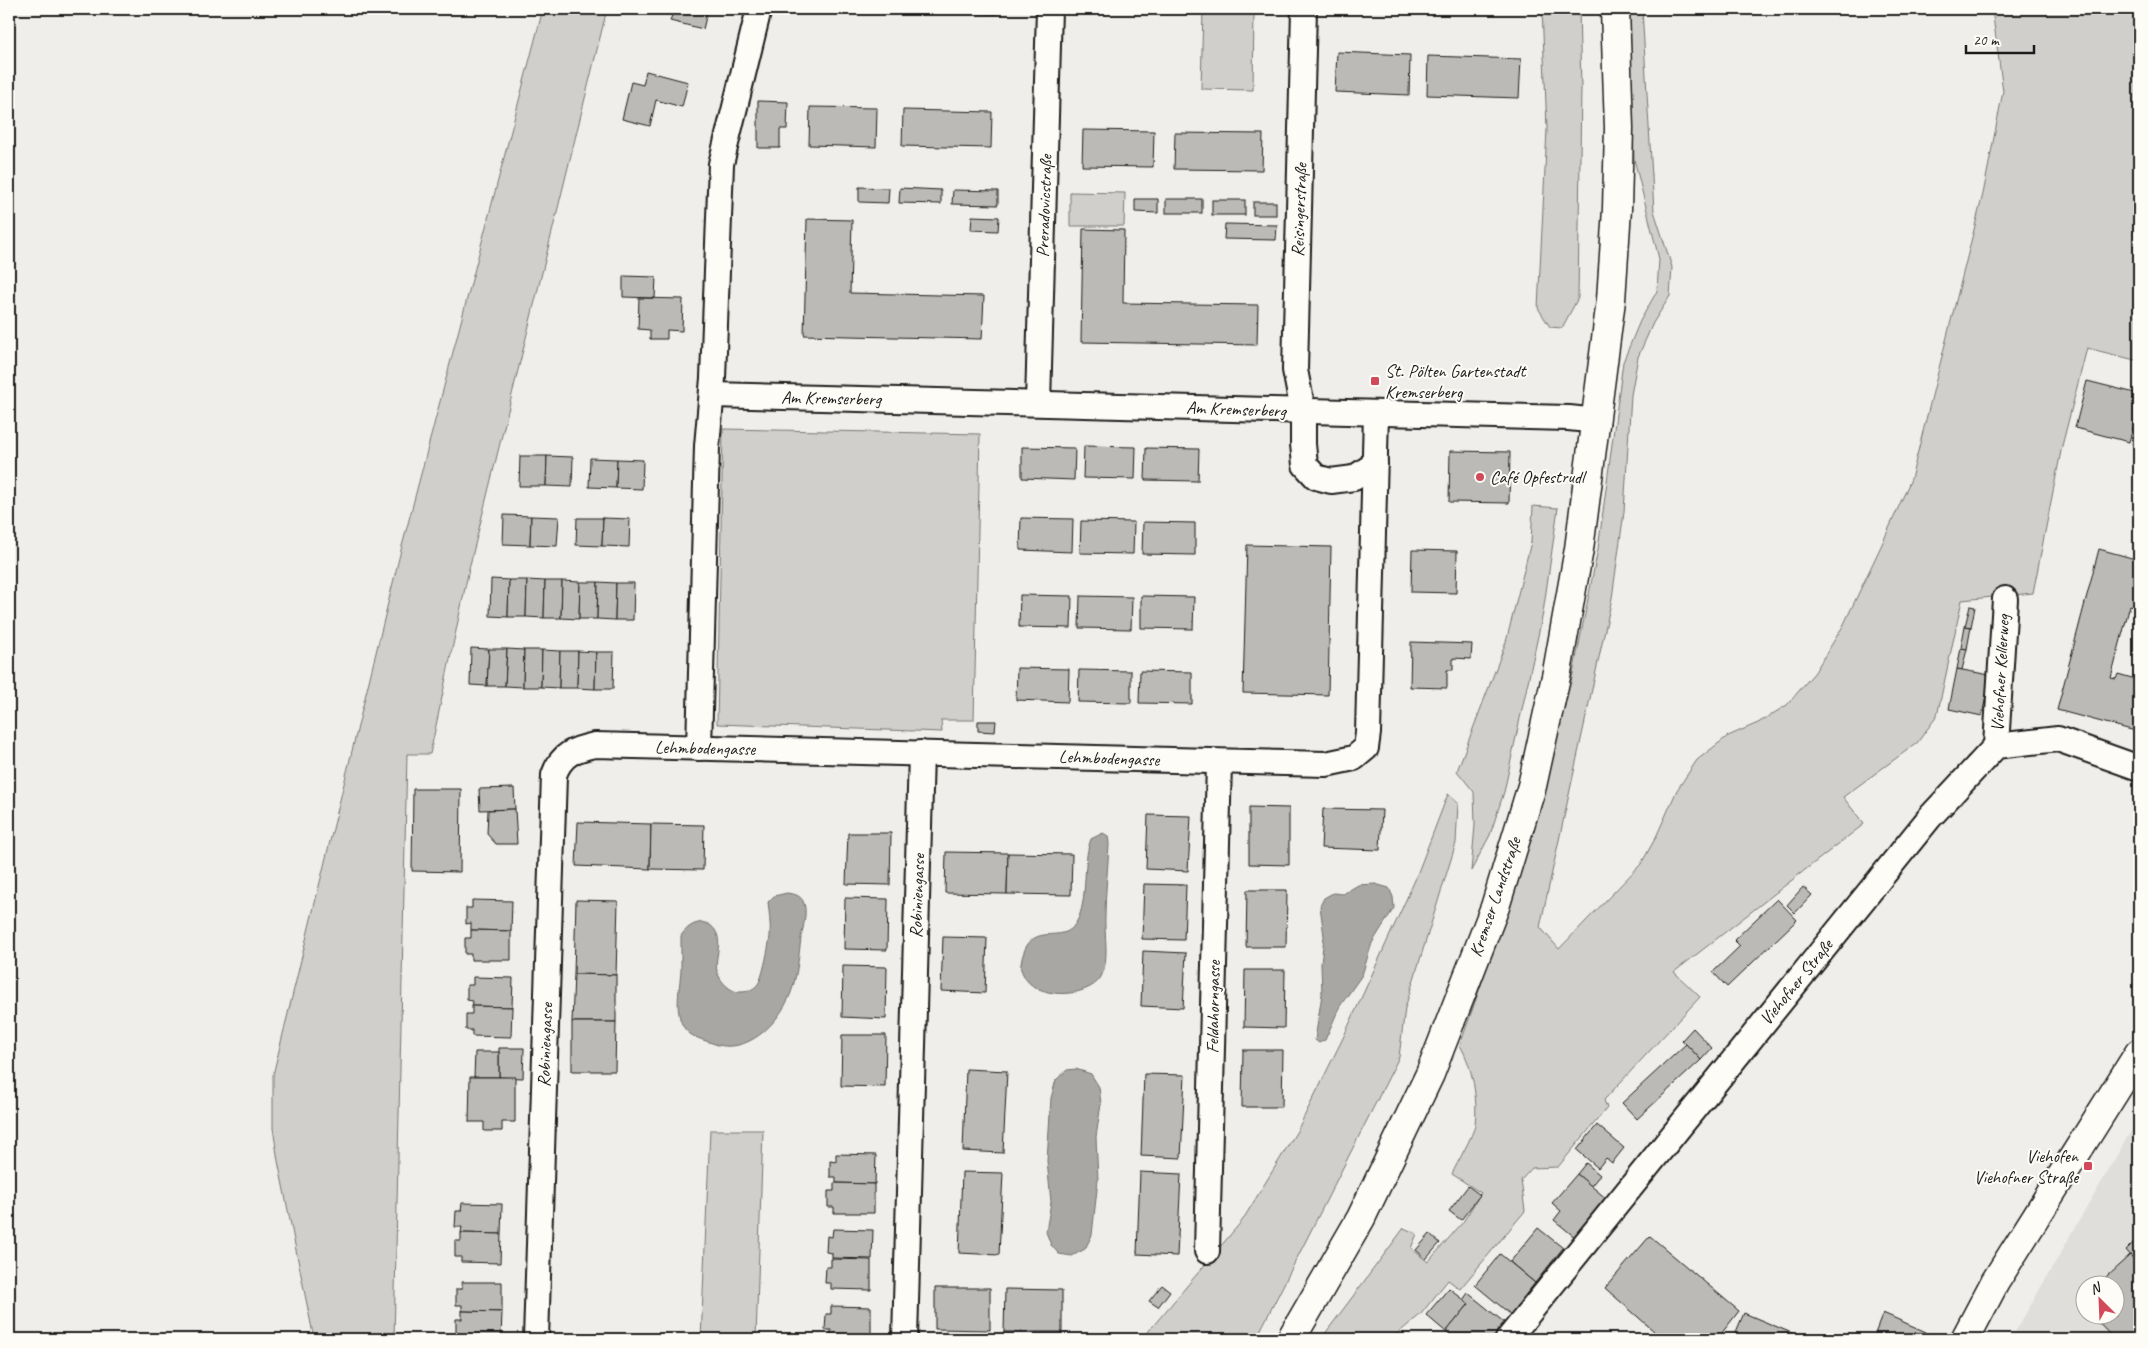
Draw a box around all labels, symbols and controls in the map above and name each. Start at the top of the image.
scale bar [1966,22,2033,54]
text: 20 m [1973,31,2000,50]
street label: Preradovicstraße [1031,153,1057,258]
street label: Reisingerstraße [1286,162,1312,257]
place label: St. Pölten Gartenstadt Kremserberg [1385,360,1527,403]
marker: St. Pölten Gartenstadt Kremserberg [1369,375,1381,387]
street label: Am Kremserberg [781,386,883,410]
street label: Am Kremserberg [1186,396,1288,422]
place label: Café Opfestrudl [1490,466,1587,488]
marker: Café Opfestrudl [1474,471,1486,483]
street label: Viehofner Kellerweg [1986,612,2014,732]
street label: Lehmbodengasse [655,736,757,760]
street label: Lehmbodengasse [1058,745,1161,771]
street label: Kremser Landstraße [1464,833,1526,960]
street label: Robiniengasse [905,852,930,938]
street label: Viehofner Straße [1755,934,1838,1029]
street label: Feldahorngasse [1201,959,1225,1054]
street label: Robiniengasse [533,1001,558,1087]
place label: Viehofen Viehofner Straße [1974,1145,2079,1188]
marker: Viehofen Viehofner Straße [2082,1160,2094,1172]
north arrow [2076,1276,2126,1326]
text: N [2087,1278,2104,1298]

